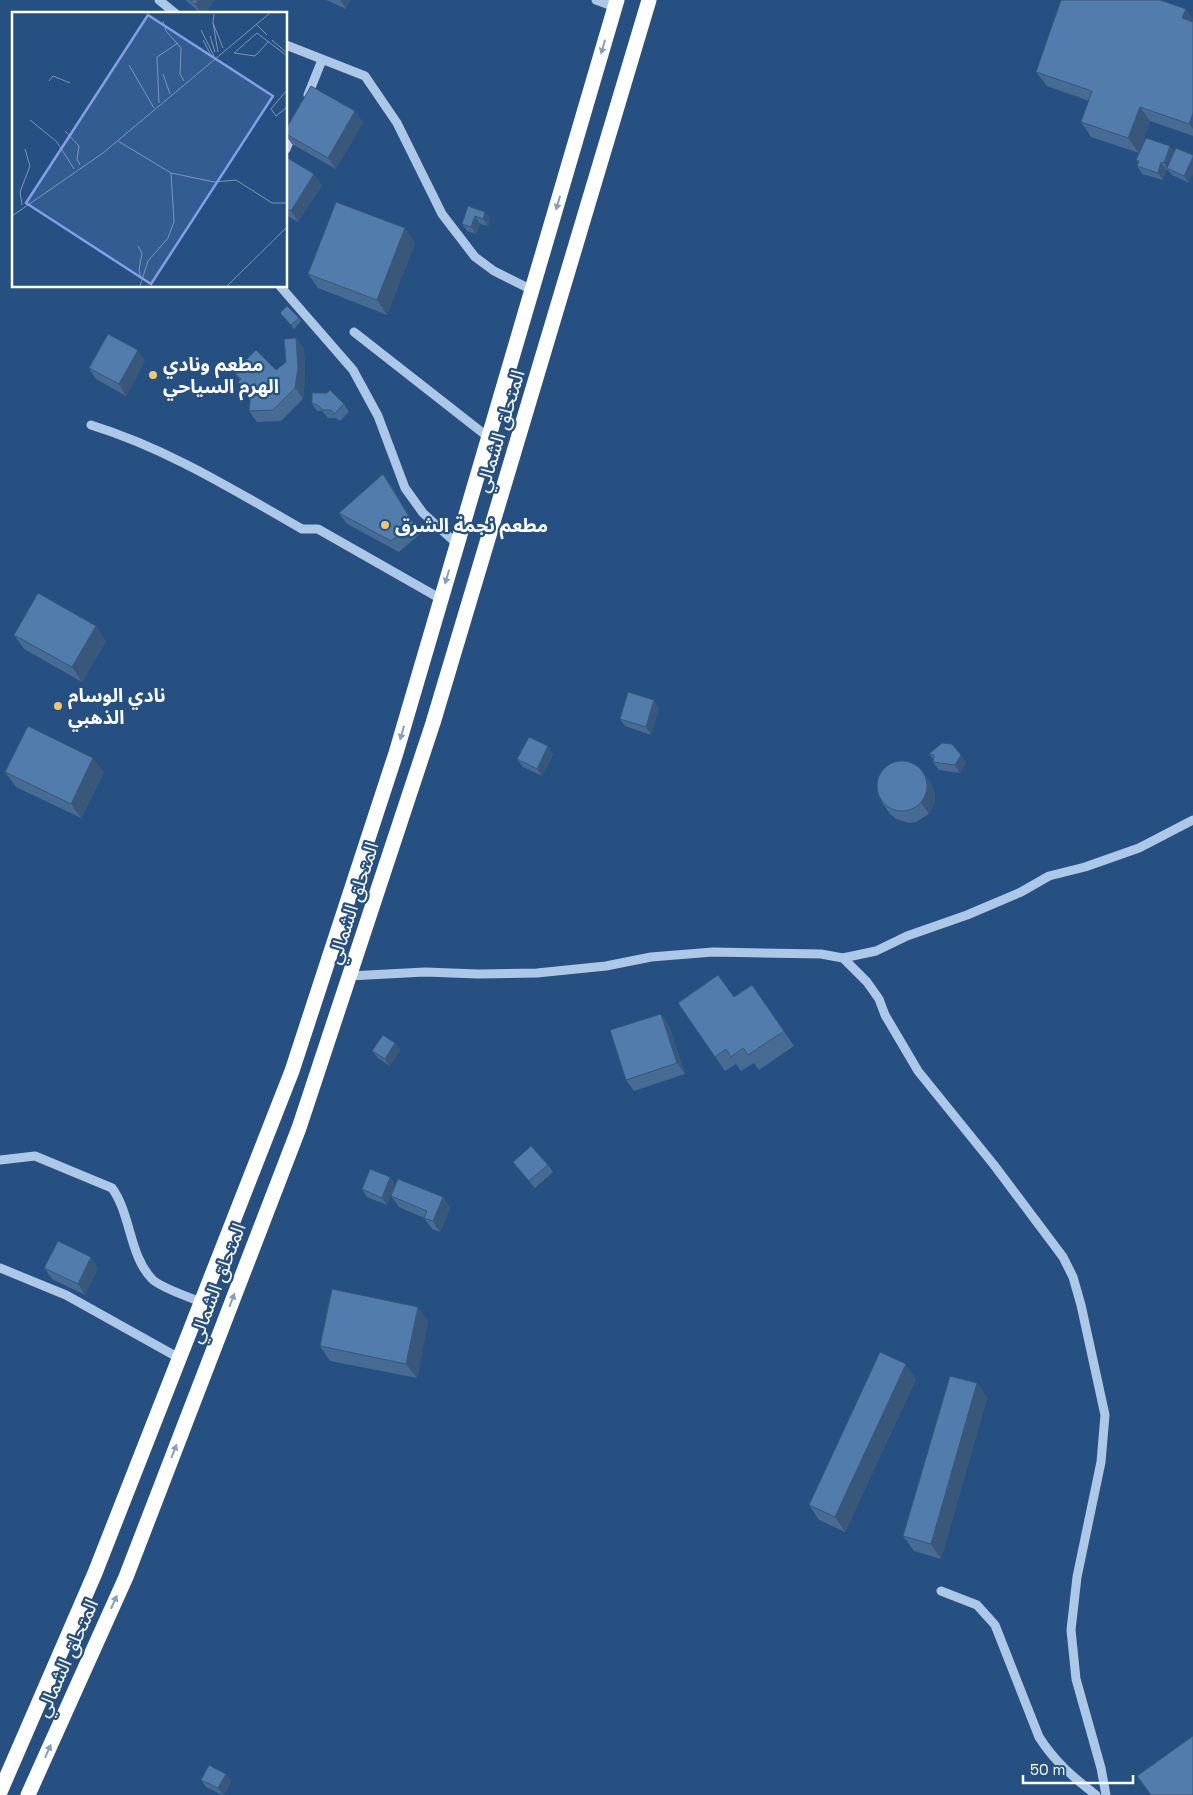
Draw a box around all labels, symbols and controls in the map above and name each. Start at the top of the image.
inset map [12,12,288,288]
one-way arrow [599,39,607,54]
one-way arrow [553,195,561,210]
place label: مطعم ونادي الهرم السياحي [163,352,279,401]
street label: المتحلق الشمالي [470,367,533,496]
marker: مطعم ونادي الهرم السياحي [147,369,159,381]
place label: مطعم نجمة الشرق [395,513,548,540]
marker: مطعم نجمة الشرق [379,519,391,531]
one-way arrow [443,569,451,584]
place label: نادي الوسام الذهبي [68,683,166,732]
marker: نادي الوسام الذهبي [52,700,64,712]
one-way arrow [398,726,406,741]
street label: المتحلق الشمالي [322,839,387,968]
street label: المتحلق الشمالي [183,1219,254,1347]
one-way arrow [229,1292,236,1307]
one-way arrow [170,1443,178,1458]
street label: المتحلق الشمالي [30,1595,106,1722]
one-way arrow [111,1595,119,1609]
one-way arrow [44,1744,52,1758]
scale bar [1023,1752,1133,1784]
text: 50 m [1030,1760,1065,1779]

